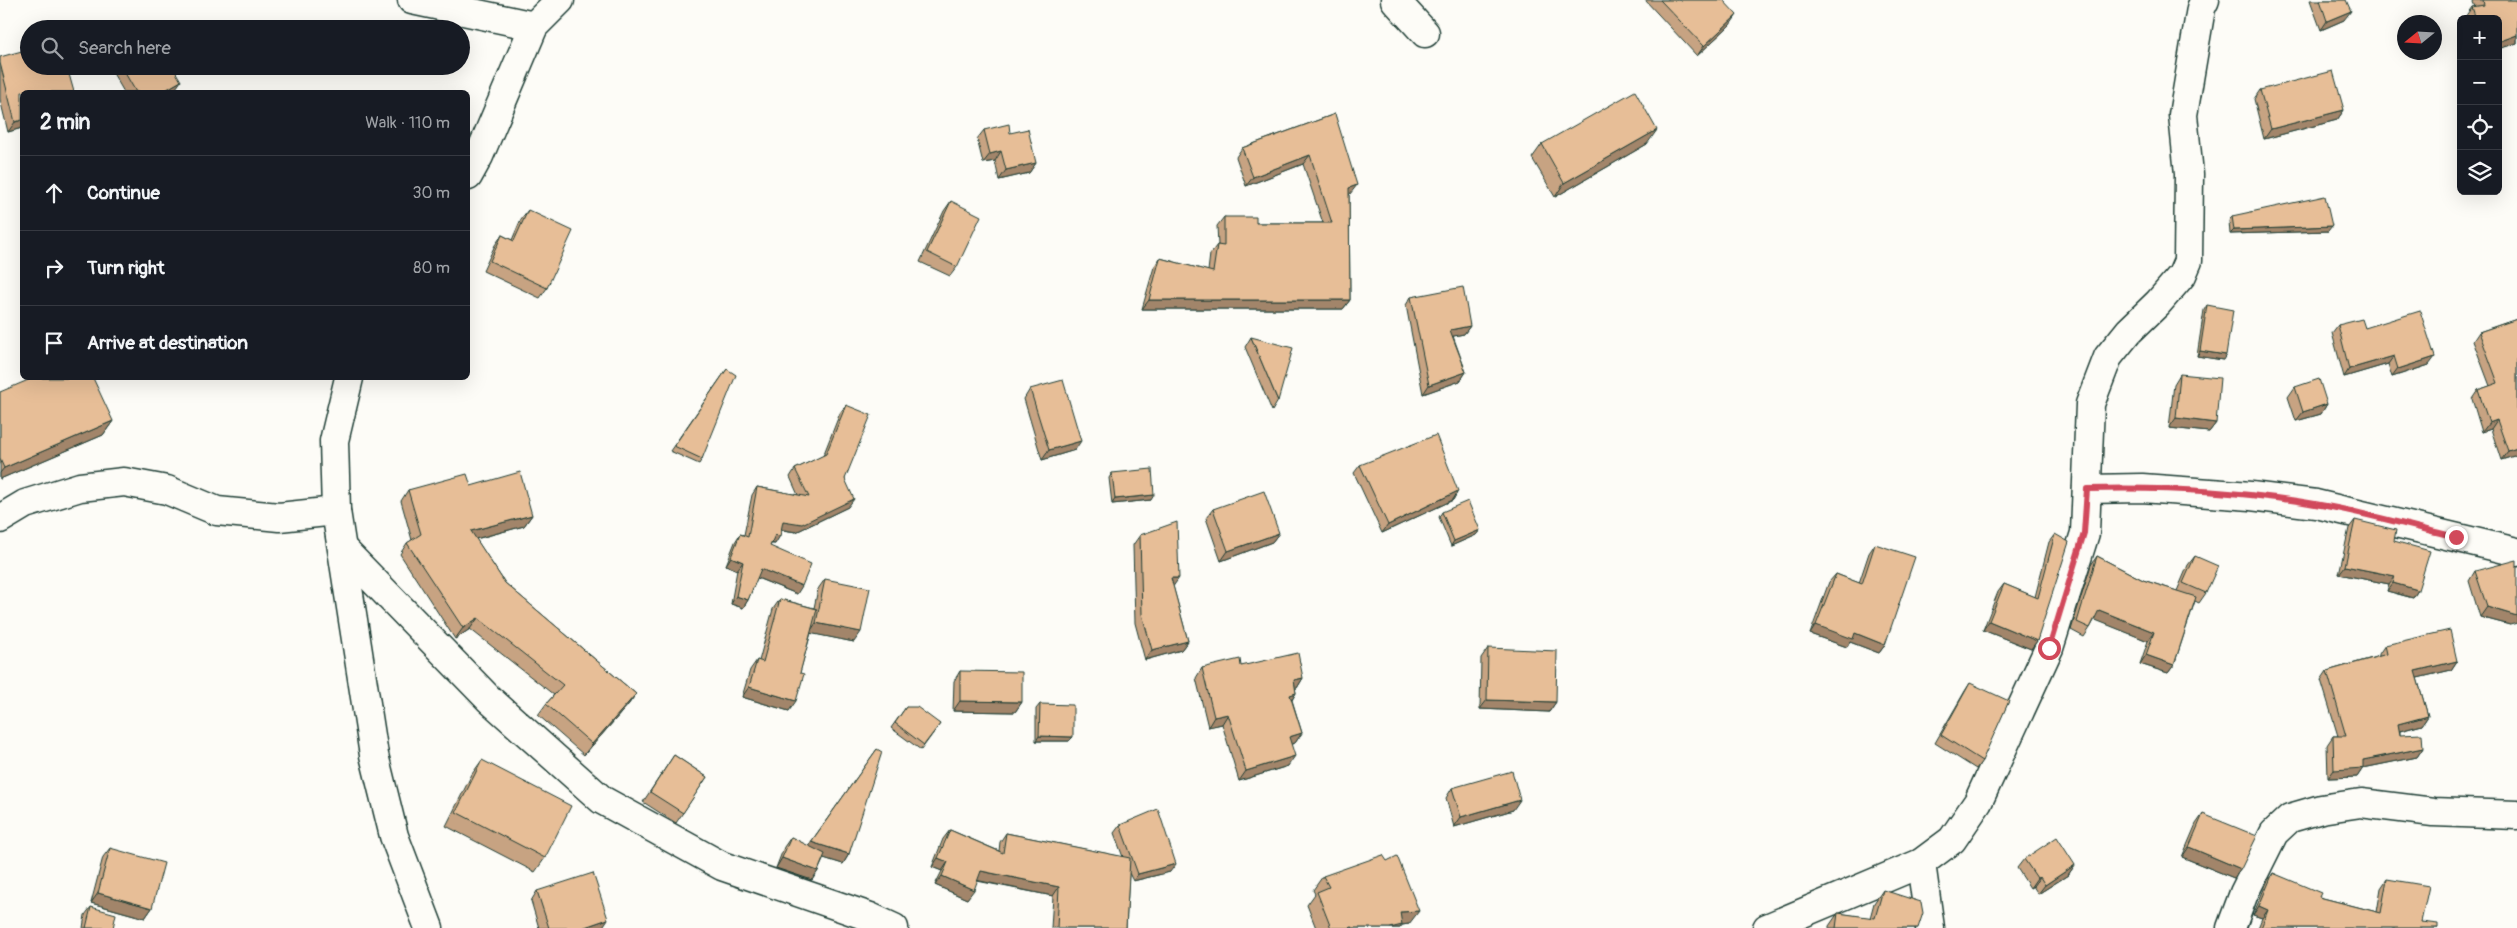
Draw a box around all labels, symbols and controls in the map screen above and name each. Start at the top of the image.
north arrow [2397,15,2442,60]
map controls [2457,15,2502,195]
button: + [2457,15,2502,60]
search box [20,20,470,75]
icon: search [38,34,66,62]
text: Search here [78,36,171,60]
button: − [2457,60,2502,105]
button: locate [2457,105,2502,150]
text: 2 min [40,109,90,136]
text: Walk · 110 m [365,113,450,133]
button: layers [2457,150,2502,195]
icon: ahead [40,179,68,207]
text: Continue [87,181,160,205]
text: 30 m [412,183,450,203]
icon: right [40,254,68,282]
text: Turn right [87,256,165,280]
text: 80 m [413,258,450,278]
icon: arrive [40,329,68,357]
text: Arrive at destination [87,331,248,355]
route end [2445,526,2468,549]
route start [2038,637,2061,660]

